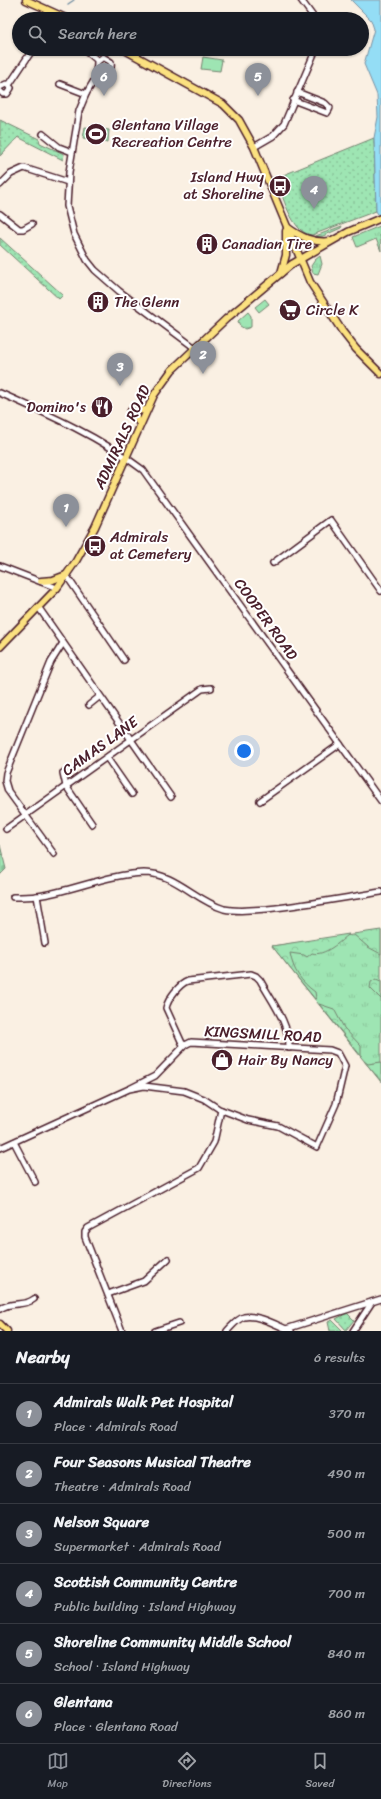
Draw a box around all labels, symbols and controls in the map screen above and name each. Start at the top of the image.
search box [12,12,369,56]
text: Search here [58,21,137,47]
icon: search [26,23,48,45]
pin: 6 [91,63,117,96]
pin: 5 [245,63,271,96]
place label: Glentana Village Recreation Centre [112,112,232,155]
sports icon: Glentana Village Recreation Centre [83,121,109,147]
place label: Island Hwy at Shoreline [184,164,264,207]
bus stop icon: Island Hwy at Shoreline [267,173,293,199]
pin: 4 [301,176,327,209]
building icon: Canadian Tire [194,231,220,257]
place label: Canadian Tire [222,231,312,257]
building icon: The Glenn [85,289,111,315]
place label: The Glenn [114,289,179,315]
supermarket icon: Circle K [277,297,303,323]
place label: Circle K [306,297,359,323]
pin: 2 [190,341,216,374]
pin: 3 [107,353,133,386]
street label: ADMIRALS ROAD [86,380,158,494]
place label: Domino's [26,394,87,420]
restaurant icon: Domino's [89,394,115,420]
pin: 1 [53,494,79,527]
place label: Admirals at Cemetery [109,524,192,567]
bus stop icon: Admirals at Cemetery [82,533,108,559]
street label: COOPER ROAD [227,572,305,666]
street label: CAMAS LANE [56,708,145,783]
your location [234,741,254,761]
street label: KINGSMILL ROAD [204,1018,322,1050]
shop icon: Hair By Nancy [209,1047,235,1073]
place label: Hair By Nancy [238,1047,333,1073]
text: Nearby [16,1342,70,1372]
text: 6 results [314,1346,365,1369]
text: Admirals Walk Pet Hospital [54,1389,233,1415]
text: 1 [26,1402,32,1425]
text: 370 m [329,1402,365,1425]
text: Place · Admirals Road [54,1415,177,1438]
text: Four Seasons Musical Theatre [54,1449,251,1475]
text: 2 [25,1462,33,1485]
text: 490 m [327,1462,365,1485]
text: Theatre · Admirals Road [54,1475,190,1498]
text: Nelson Square [54,1509,149,1535]
text: 3 [25,1522,33,1545]
text: 500 m [327,1522,365,1545]
text: Supermarket · Admirals Road [54,1535,221,1558]
text: Scottish Community Centre [54,1569,237,1595]
text: 4 [25,1582,33,1605]
text: 700 m [328,1582,365,1605]
text: Public building · Island Highway [54,1595,236,1618]
text: Shoreline Community Middle School [54,1629,291,1655]
text: 5 [25,1642,33,1665]
text: 840 m [327,1642,365,1665]
text: School · Island Highway [54,1655,190,1678]
text: Glentana [54,1689,113,1715]
text: 6 [25,1702,33,1725]
text: 860 m [328,1702,365,1725]
text: Place · Glentana Road [54,1715,178,1738]
tab: Map [47,1750,69,1793]
tab: Directions [162,1750,212,1793]
tab: Saved [305,1750,334,1793]

